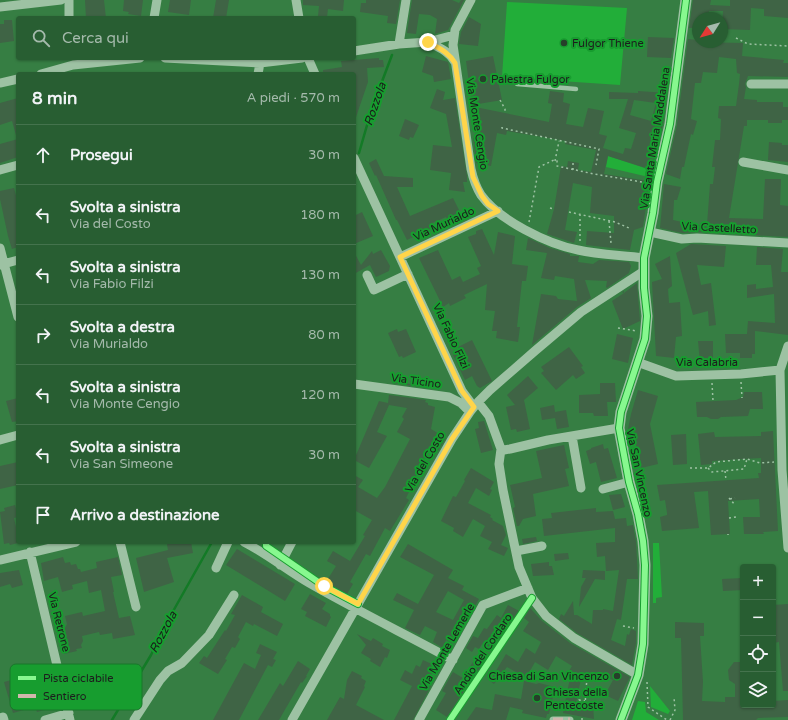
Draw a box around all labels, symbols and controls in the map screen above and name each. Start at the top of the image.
north arrow [692,12,728,48]
search box [16,16,356,60]
icon: search [30,27,52,49]
text: Cerca qui [62,29,129,47]
route end [419,33,437,51]
place label: Fulgor Thiene [572,37,644,50]
marker: Fulgor Thiene [559,38,569,48]
street label: Via Santa Maria Maddalena [637,66,673,210]
place label: Palestra Fulgor [491,73,570,86]
marker: Palestra Fulgor [478,74,488,84]
street label: Via Monte Cengio [463,77,491,171]
water label: Rozzola [361,80,389,127]
text: 8 min [32,88,77,109]
text: A piedi · 570 m [247,90,340,106]
icon: ahead [32,144,54,166]
text: Prosegui [70,146,133,164]
text: 30 m [308,147,340,163]
text: Svolta a sinistra [70,198,181,216]
icon: left [32,204,54,226]
street label: Via Murialdo [411,204,477,244]
text: 180 m [300,207,340,223]
text: Via del Costo [70,216,151,232]
street label: Via Castelletto [681,220,757,236]
text: Svolta a sinistra [70,258,181,276]
icon: left [32,264,54,286]
text: 130 m [300,267,340,283]
text: Via Fabio Filzi [70,276,154,292]
street label: Via Fabio Filzi [430,301,472,371]
text: Svolta a destra [70,318,175,336]
icon: right [32,324,54,346]
text: 80 m [308,327,340,343]
text: Via Murialdo [70,336,148,352]
street label: Via Calabria [676,356,738,369]
street label: Via Ticino [390,371,442,391]
text: Svolta a sinistra [70,378,181,396]
icon: left [32,384,54,406]
text: 120 m [300,387,340,403]
text: Via Monte Cengio [70,396,180,412]
street label: Via San Vincenzo [623,428,655,519]
street label: Via del Costo [402,429,448,495]
text: Svolta a sinistra [70,438,181,456]
icon: left [32,444,54,466]
text: 30 m [308,447,340,463]
text: Via San Simeone [70,456,173,472]
icon: arrive [32,504,54,526]
text: Arrivo a destinazione [70,506,220,524]
map controls [740,564,776,708]
button: + [740,564,776,600]
route start [315,577,333,595]
street label: Via Retrone [45,591,73,653]
button: − [740,600,776,636]
street label: Via Monte Lemerle [417,601,477,693]
water label: Rozzola [146,609,180,655]
street label: Andio del Cordaro [451,611,515,697]
button: locate [740,636,776,672]
legend [10,664,142,710]
place label: Chiesa di San Vincenzo [488,670,609,683]
marker: Chiesa di San Vincenzo [612,671,622,681]
text: Pista ciclabile [43,672,114,685]
button: layers [740,672,776,708]
place label: Chiesa della Pentecoste [545,686,607,712]
text: Sentiero [43,690,87,703]
marker: Chiesa della Pentecoste [532,693,542,703]

